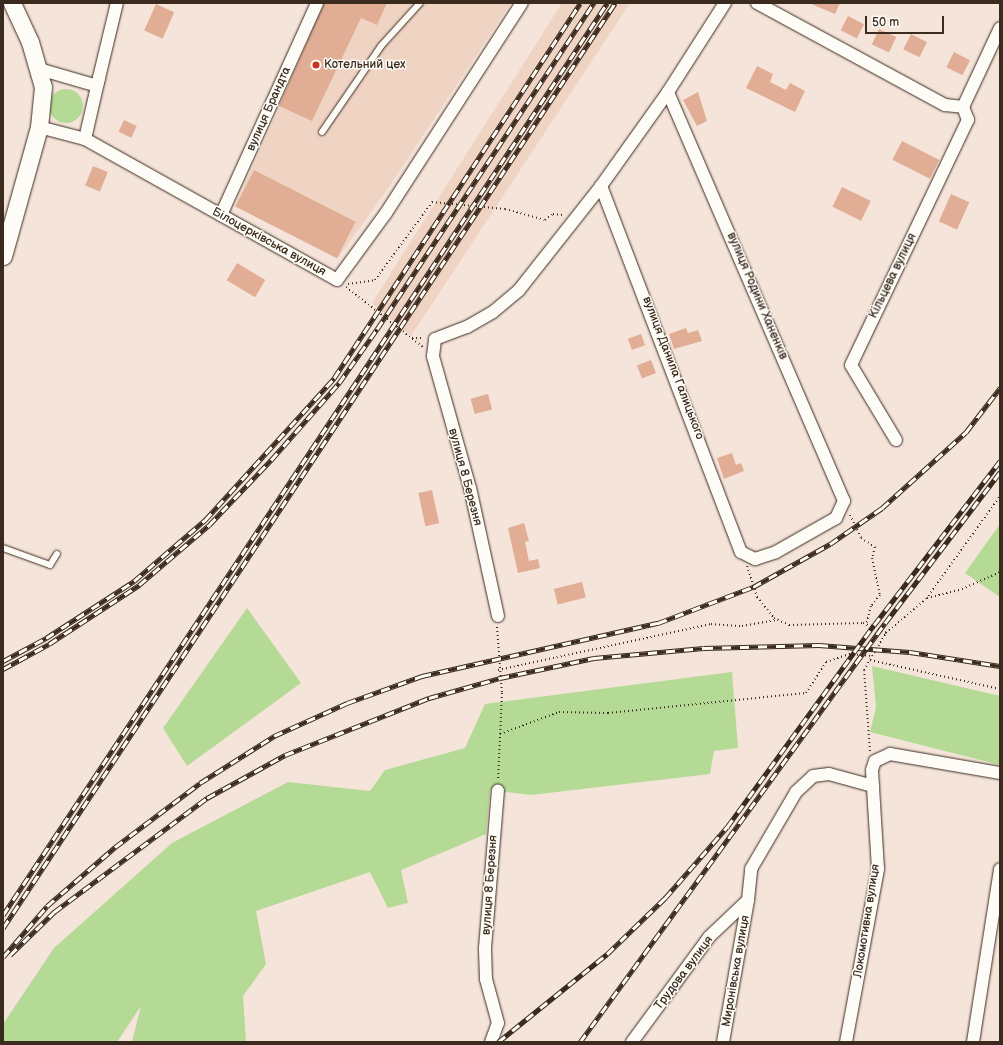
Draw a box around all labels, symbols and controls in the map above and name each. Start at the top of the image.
scale bar [867,8,946,34]
text: 50 m [872,15,899,30]
place label: Котельний цех [324,58,406,72]
marker: Котельний цех [311,60,321,70]
street label: вулиця Брандта [244,65,294,153]
street label: Білоцерківська вулиця [210,205,328,279]
street label: вулиця Родини Ханенків [724,230,790,362]
street label: Кільцева вулиця [866,231,920,321]
street label: вулиця Данила Галицького [639,295,707,441]
street label: вулиця 8 Березня [445,427,485,527]
street label: вулиця 8 Березня [479,835,501,935]
street label: Локомотивна вулиця [851,863,883,979]
street label: Миронівська вулиця [719,914,753,1028]
street label: Трудова вулиця [652,933,716,1013]

